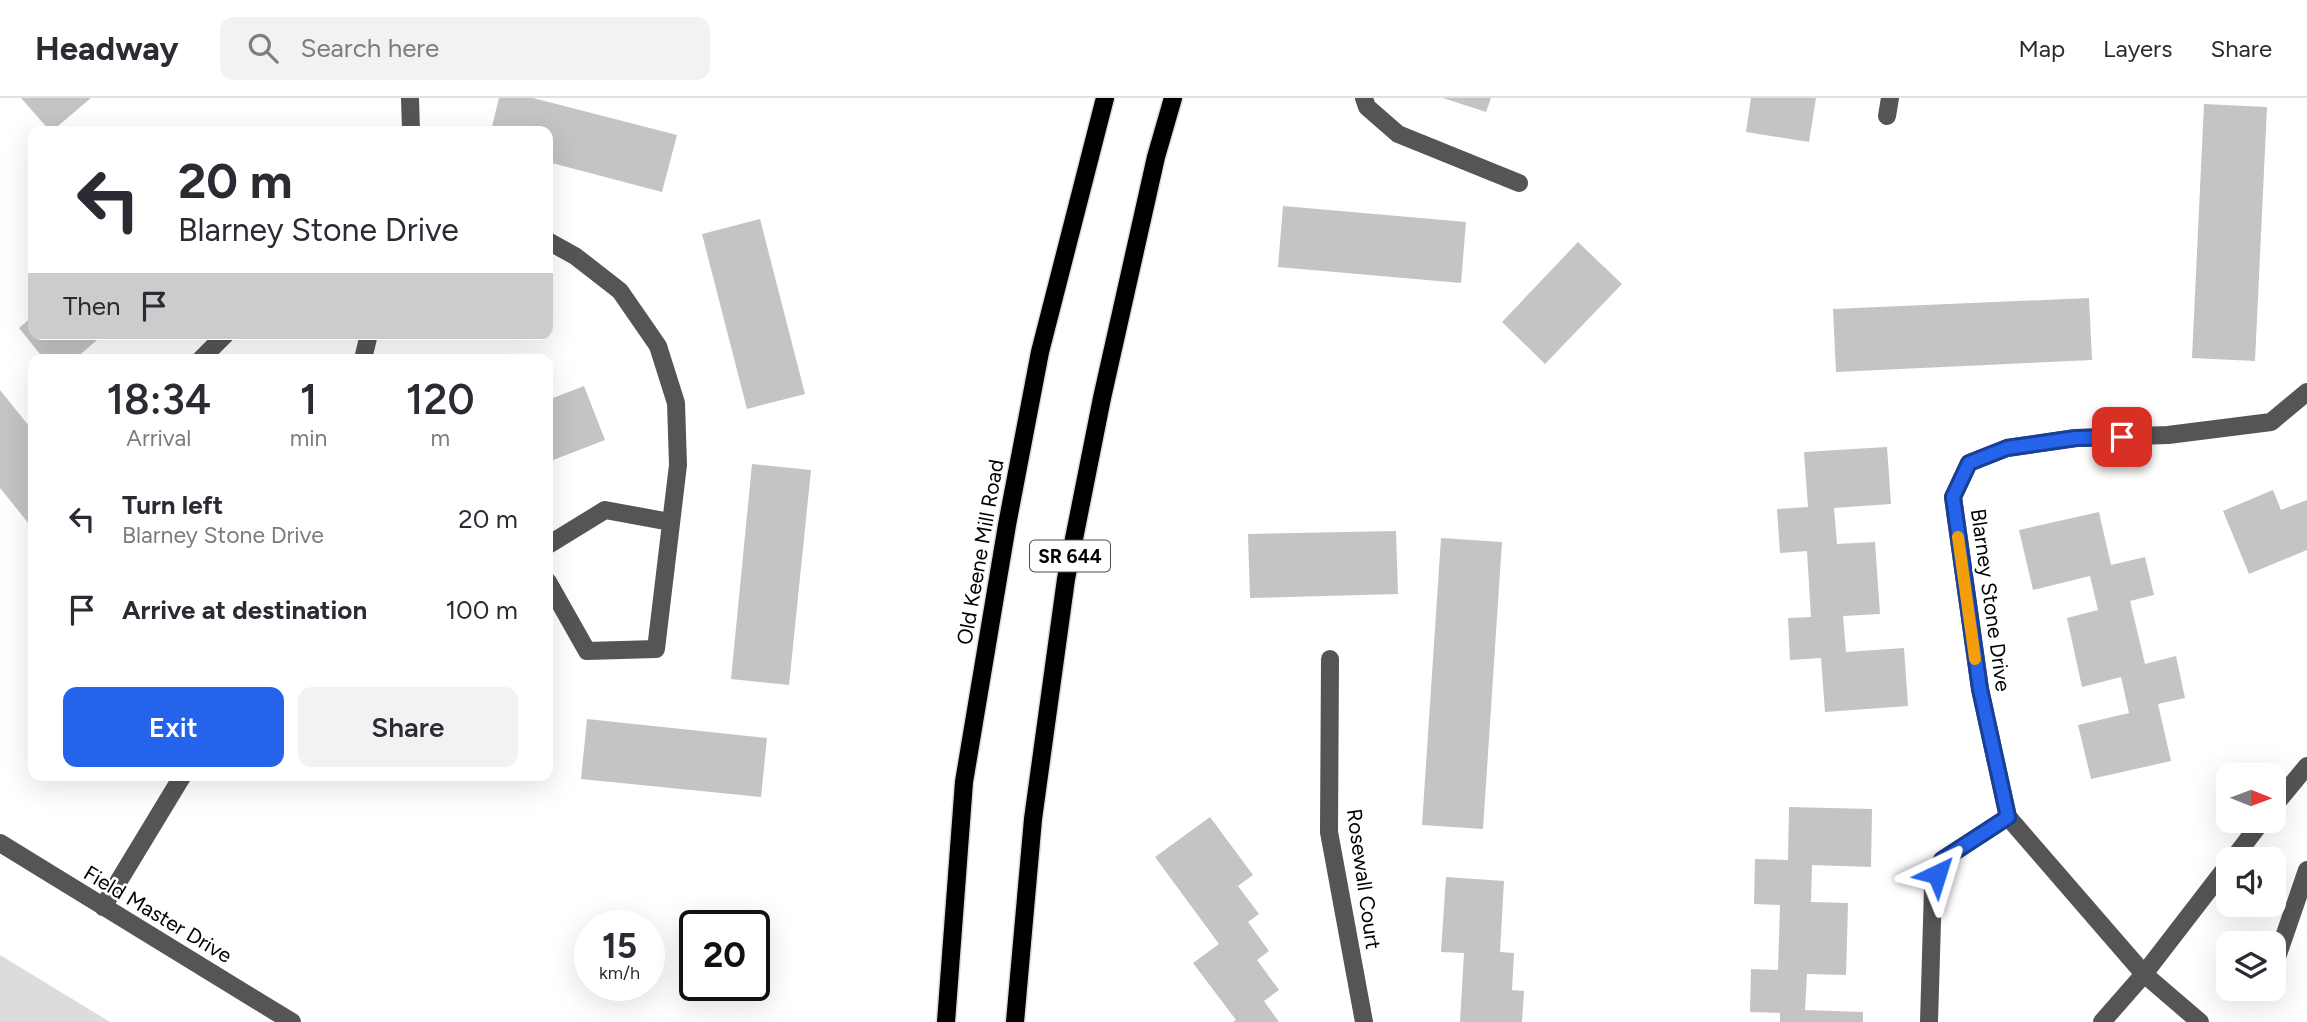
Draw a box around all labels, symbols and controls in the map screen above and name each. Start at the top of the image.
search box [220,17,710,80]
text: Headway [35,29,178,68]
icon: search [244,29,282,67]
text: Search here [300,32,439,64]
text: Map [2018,34,2065,63]
text: Layers [2103,34,2172,63]
text: Share [2210,34,2272,63]
text: 20 m [178,151,293,210]
icon: left [63,154,154,245]
text: Blarney Stone Drive [178,211,459,249]
icon: arrive [135,287,173,325]
text: Then [63,290,121,322]
text: 18:34 [106,374,211,425]
text: 1 [300,374,317,425]
text: 120 [406,374,475,425]
pin [2092,407,2152,467]
icon: arrive [2103,418,2141,456]
text: Arrival [126,424,191,452]
text: min [290,424,327,452]
text: m [430,424,450,452]
street label: Old Keene Mill Road [951,457,1009,647]
text: Turn left [122,489,223,521]
icon: left [63,500,101,538]
text: 20 m [458,503,518,535]
street label: Blarney Stone Drive [1966,507,2016,693]
text: Blarney Stone Drive [122,521,324,549]
road number: SR 644 [1030,540,1110,572]
icon: arrive [63,591,101,629]
text: Arrive at destination [122,594,367,626]
text: 100 m [445,594,518,626]
button: Exit [63,687,284,767]
button: Share [298,687,518,767]
north arrow [2216,763,2286,833]
map controls [2216,763,2286,1001]
street label: Rosewall Court [1342,807,1386,951]
position arrow [1900,837,1974,911]
button: sound [2216,847,2286,917]
street label: Field Master Drive [79,860,237,968]
speed limit sign: 20 [679,910,770,1001]
text: 15 [602,925,637,967]
button: layers [2216,931,2286,1001]
text: km/h [599,962,640,984]

